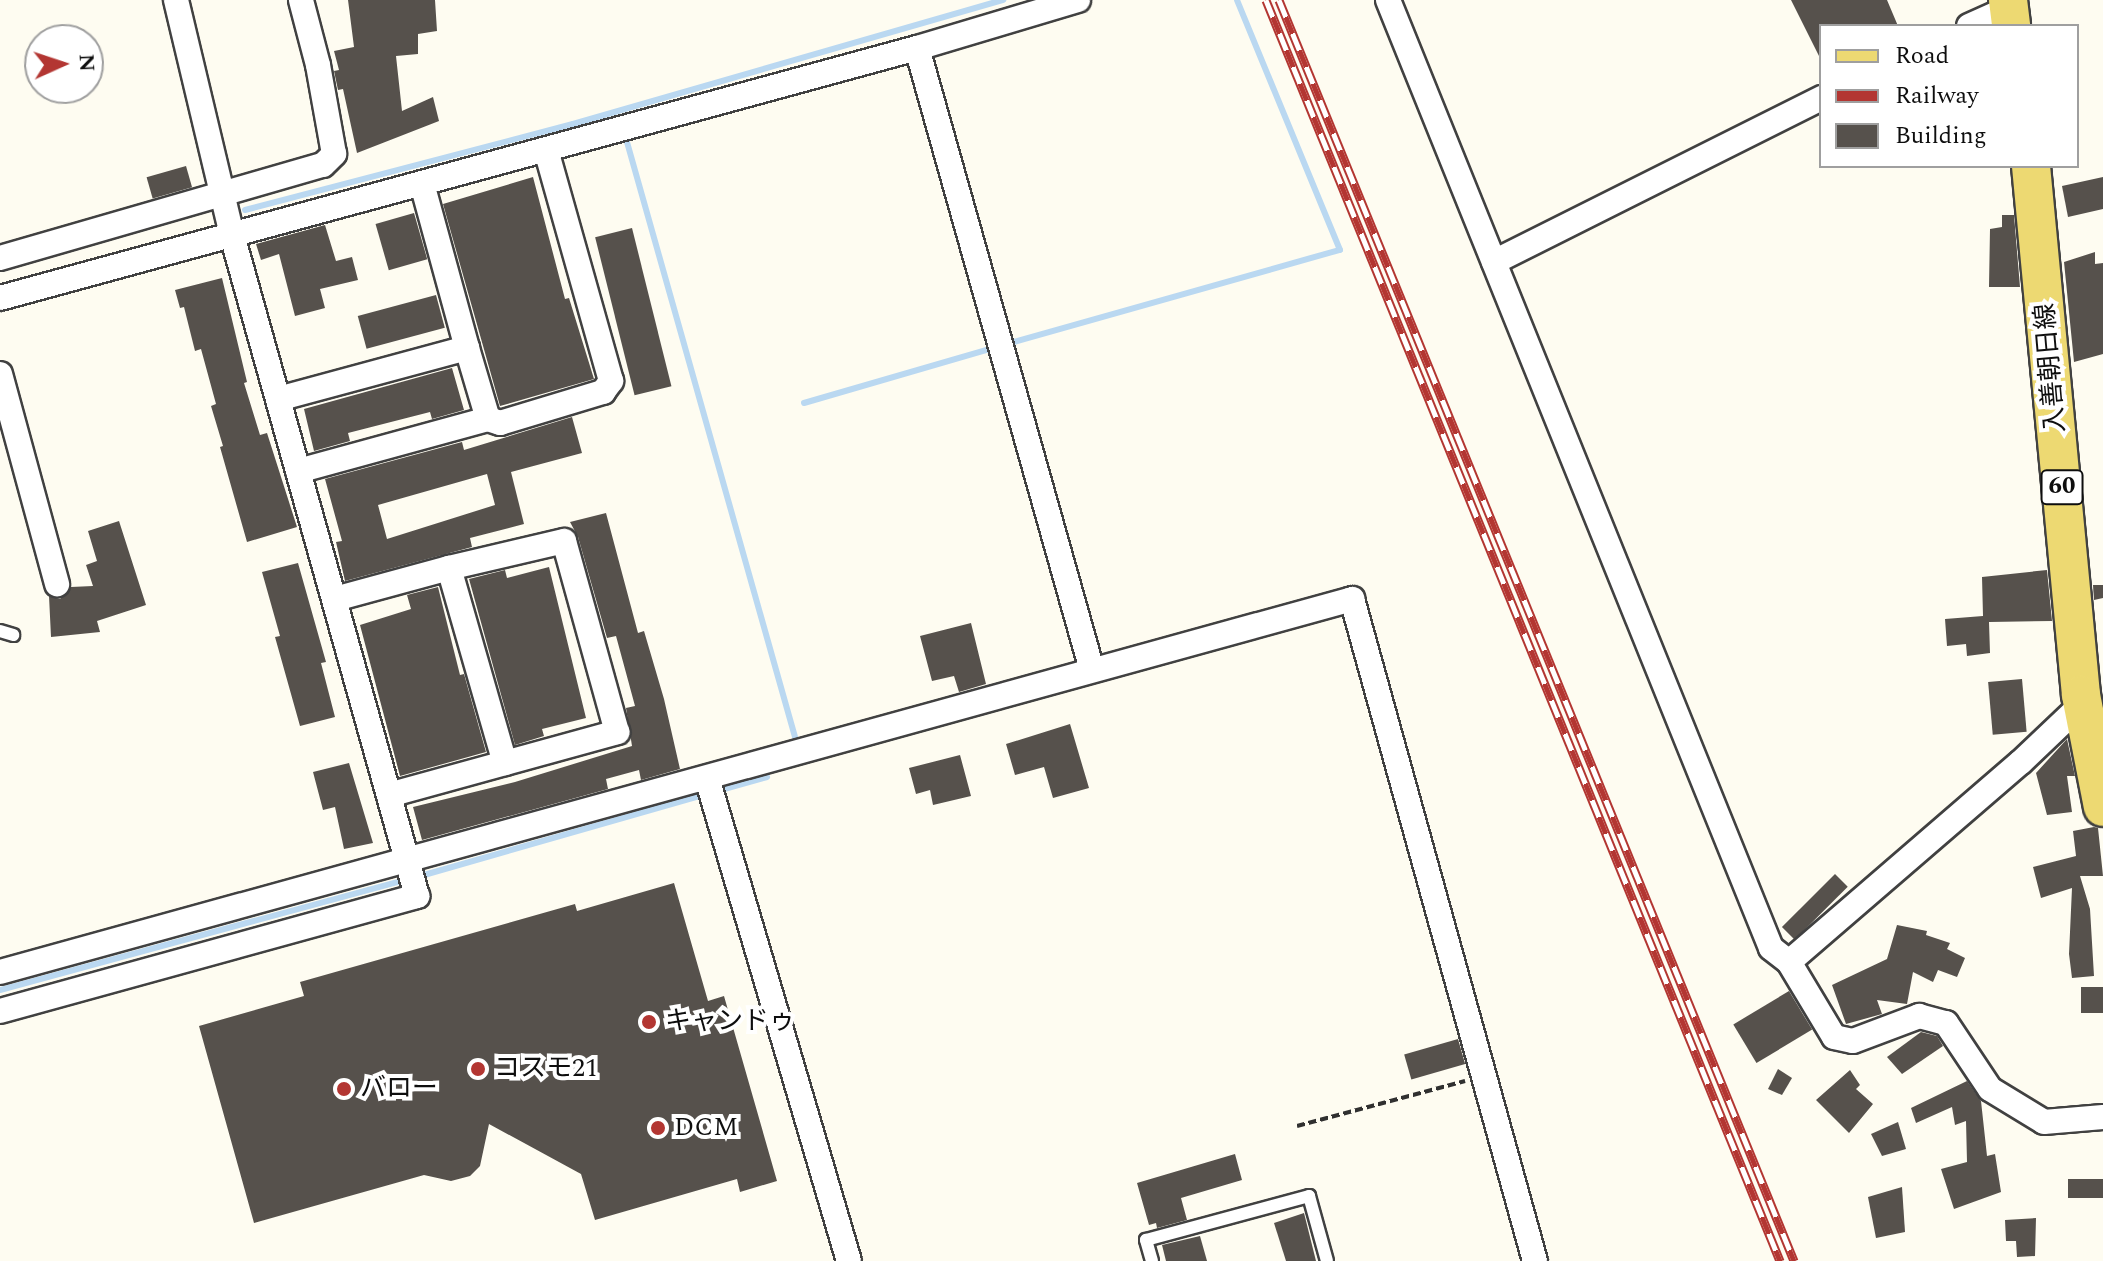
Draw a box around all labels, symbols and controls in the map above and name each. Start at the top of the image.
north arrow [24,24,104,104]
legend [1819,24,2079,168]
text: Road [1895,38,1949,74]
text: N [70,53,103,73]
text: Railway [1895,78,1979,114]
text: Building [1895,118,1987,154]
street label: 入善朝日線 [2030,302,2072,434]
road number: 60 [2040,467,2084,507]
place label: キャンドゥ [665,1006,795,1038]
marker: キャンドゥ [640,1013,658,1031]
place label: コスモ21 [494,1053,598,1085]
marker: コスモ21 [469,1060,487,1078]
place label: バロー [360,1073,438,1105]
marker: バロー [335,1080,353,1098]
place label: DCM [674,1112,738,1144]
marker: DCM [649,1119,667,1137]

